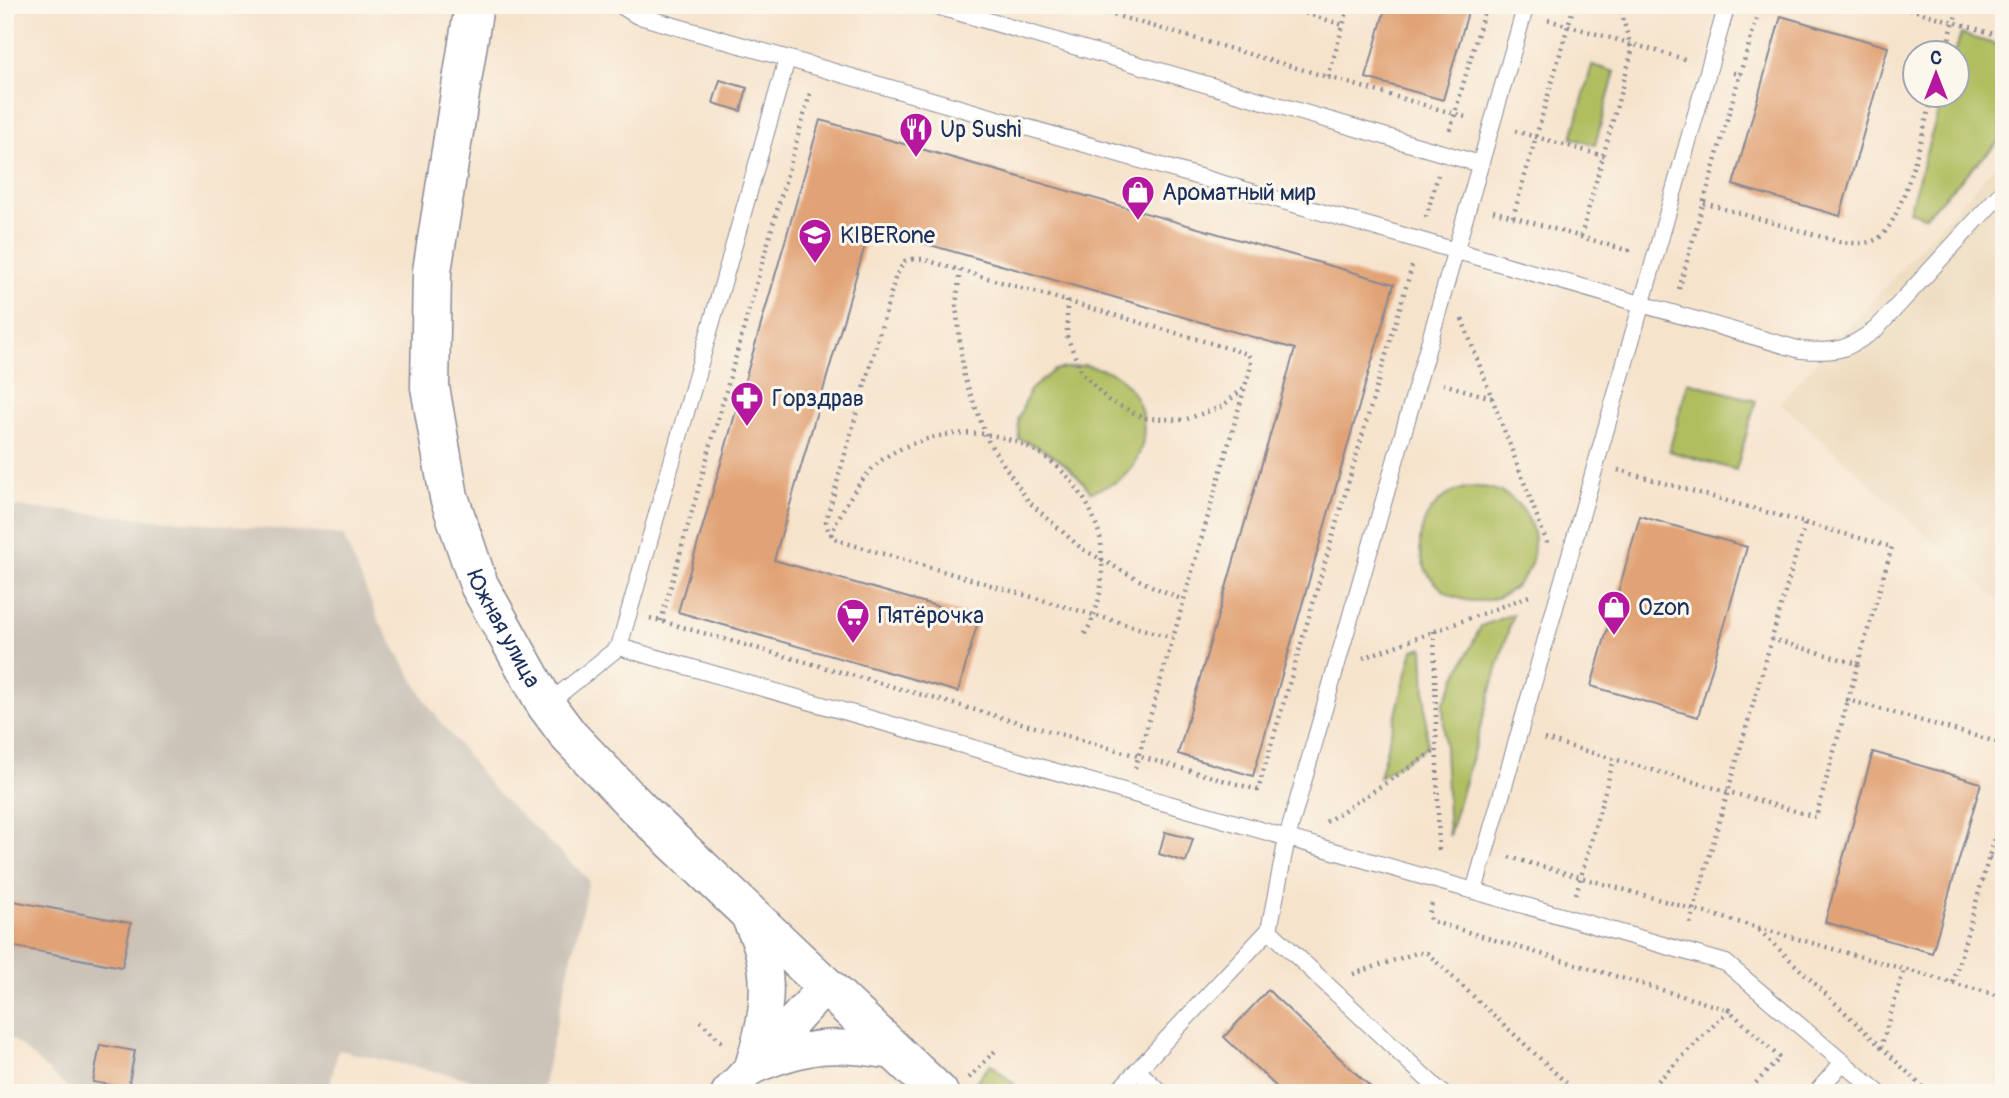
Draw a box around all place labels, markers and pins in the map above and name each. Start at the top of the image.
restaurant icon: Up Sushi [897,110,935,159]
place label: Up Sushi [940,115,1021,144]
shop icon: Ароматный мир [1119,173,1157,222]
place label: Ароматный мир [1162,178,1316,207]
school or university icon: KIBERone [796,216,834,265]
place label: KIBERone [840,221,936,250]
pharmacy icon: Горздрав [728,379,766,428]
place label: Горздрав [772,384,864,413]
shop icon: Ozon [1595,588,1633,637]
place label: Ozon [1638,593,1690,622]
supermarket icon: Пятёрочка [834,596,872,645]
place label: Пятёрочка [878,601,984,630]

